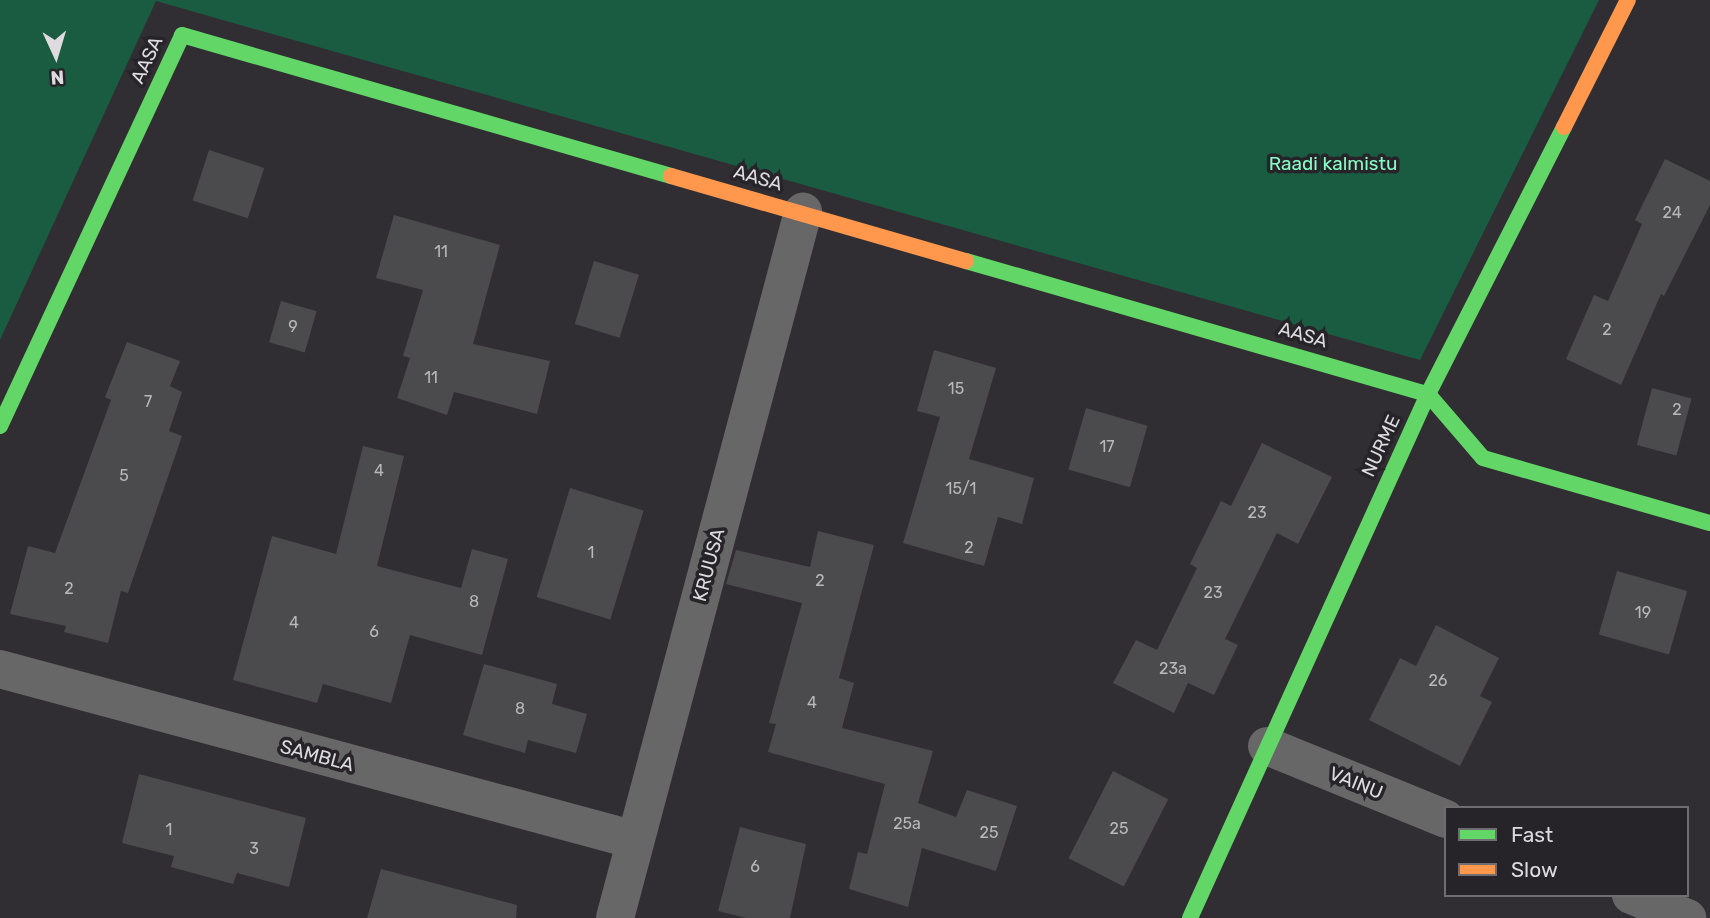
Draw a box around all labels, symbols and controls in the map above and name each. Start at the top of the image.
north arrow [21,21,91,91]
street label: AASA [126,33,168,87]
text: N [50,65,65,89]
park label: Raadi kalmistu [1269,153,1397,175]
street label: AASA [731,160,785,196]
house number: 24 [1662,203,1682,223]
house number: 11 [434,242,448,262]
house number: 9 [288,317,298,337]
street label: AASA [1276,317,1330,353]
house number: 2 [1602,320,1612,340]
house number: 11 [424,368,438,388]
house number: 15 [948,379,964,399]
house number: 7 [144,392,152,412]
house number: 2 [1672,400,1682,420]
street label: NURME [1357,411,1405,481]
house number: 17 [1099,437,1115,457]
house number: 4 [374,461,384,481]
house number: 5 [119,466,129,486]
house number: 15/1 [946,479,976,499]
house number: 23 [1247,503,1267,523]
street label: KRUUSA [688,526,730,604]
house number: 2 [964,538,974,558]
house number: 1 [588,543,594,563]
house number: 2 [815,571,825,591]
house number: 2 [64,579,74,599]
house number: 23 [1203,583,1223,603]
house number: 8 [469,592,479,612]
house number: 19 [1635,603,1651,623]
house number: 4 [289,613,299,633]
house number: 6 [369,622,379,642]
house number: 23a [1159,659,1187,679]
house number: 26 [1428,671,1448,691]
house number: 4 [807,693,817,713]
house number: 8 [515,699,525,719]
street label: SAMBLA [278,735,356,777]
street label: VAINU [1326,762,1386,804]
legend [1444,806,1689,897]
house number: 25a [893,814,921,834]
house number: 25 [1110,819,1128,839]
house number: 1 [166,820,172,840]
text: Fast [1511,822,1553,847]
house number: 25 [980,823,998,843]
house number: 3 [249,839,259,859]
house number: 6 [750,857,760,877]
text: Slow [1511,857,1558,882]

